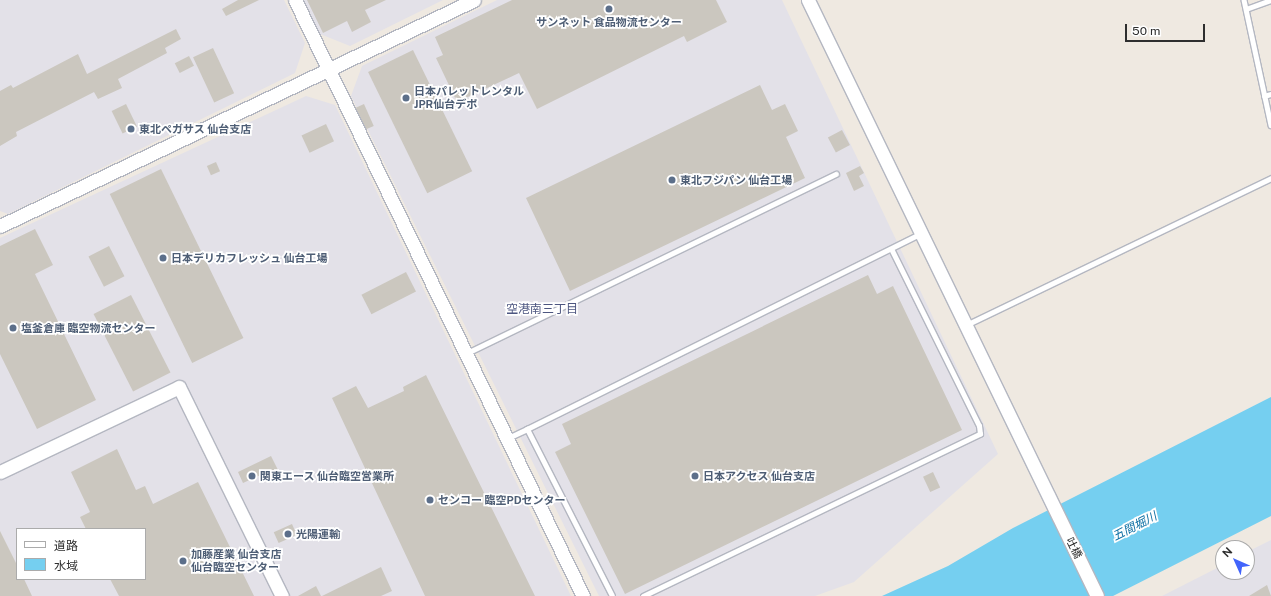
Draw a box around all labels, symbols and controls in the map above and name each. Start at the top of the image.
marker: サンネット 食品物流センター [604,4,614,14]
place label: サンネット 食品物流センター [536,15,682,29]
scale bar [1127,16,1207,42]
text: 50 m [1132,24,1160,38]
place label: 日本パレットレンタル JPR仙台デポ [414,85,524,111]
marker: 日本パレットレンタル JPR仙台デポ [401,93,411,103]
place label: 東北ペガサス 仙台支店 [139,122,251,136]
marker: 東北ペガサス 仙台支店 [126,124,136,134]
place label: 東北フジパン 仙台工場 [680,173,792,187]
marker: 東北フジパン 仙台工場 [667,175,677,185]
place label: 日本デリカフレッシュ 仙台工場 [171,251,327,265]
marker: 日本デリカフレッシュ 仙台工場 [158,253,168,263]
district label: 空港南三丁目 [506,303,578,317]
place label: 塩釜倉庫 臨空物流センター [21,321,155,335]
marker: 塩釜倉庫 臨空物流センター [8,323,18,333]
place label: 関東エース 仙台臨空営業所 [260,469,394,483]
place label: 日本アクセス 仙台支店 [703,469,815,483]
marker: 関東エース 仙台臨空営業所 [247,471,257,481]
marker: 日本アクセス 仙台支店 [690,471,700,481]
place label: センコー 臨空PDセンター [438,493,566,507]
marker: センコー 臨空PDセンター [425,495,435,505]
water label: 五間堀川 [1110,510,1160,544]
place label: 光陽運輸 [296,527,340,541]
legend [16,528,146,580]
marker: 光陽運輸 [283,529,293,539]
street label: 吐橋 [1063,535,1085,561]
text: 道路 [54,539,78,553]
north arrow [1215,540,1255,580]
text: N [1220,545,1235,560]
place label: 加藤産業 仙台支店 仙台臨空センター [191,548,281,574]
marker: 加藤産業 仙台支店 仙台臨空センター [178,556,188,566]
text: 水域 [54,559,78,573]

